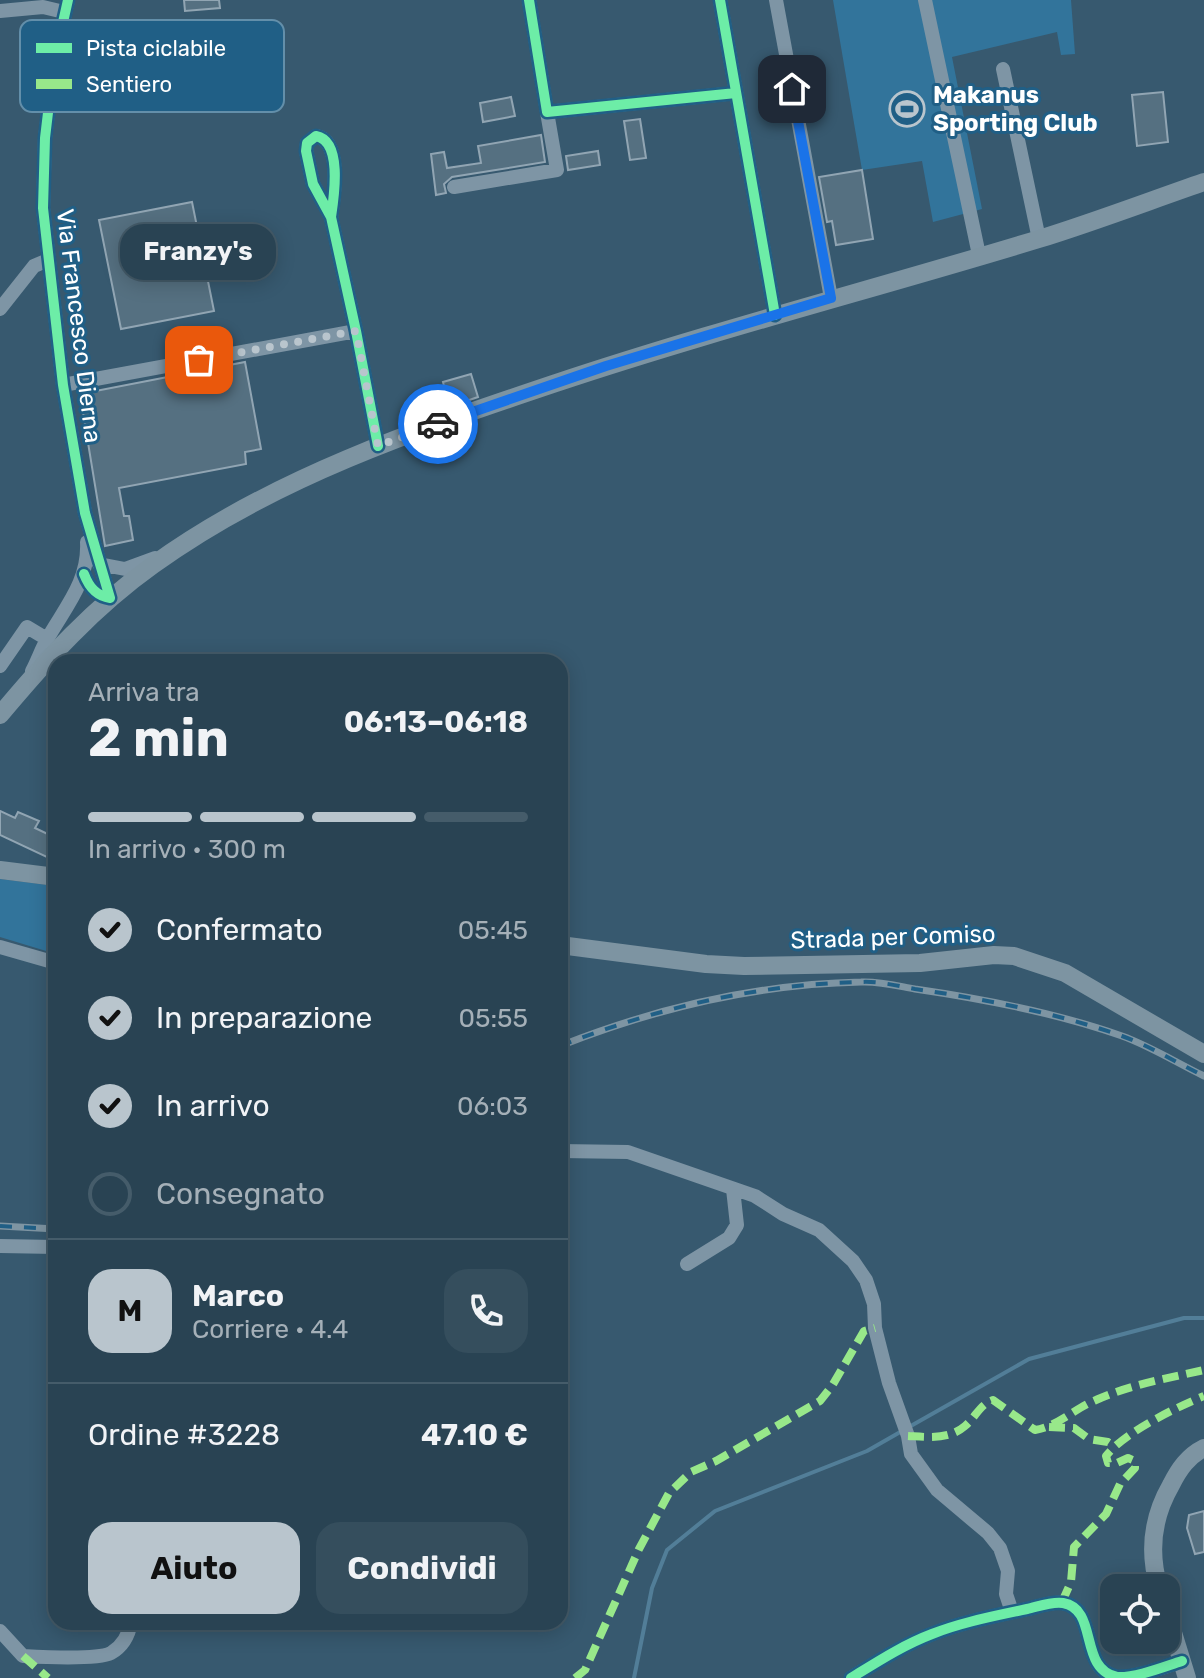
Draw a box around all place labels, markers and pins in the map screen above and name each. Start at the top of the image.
pin [758,55,826,123]
place label: Makanus Sporting Club [933,81,1098,137]
sports icon: Makanus Sporting Club [888,90,926,128]
callout: Franzy's [121,224,277,280]
pin [165,326,233,394]

